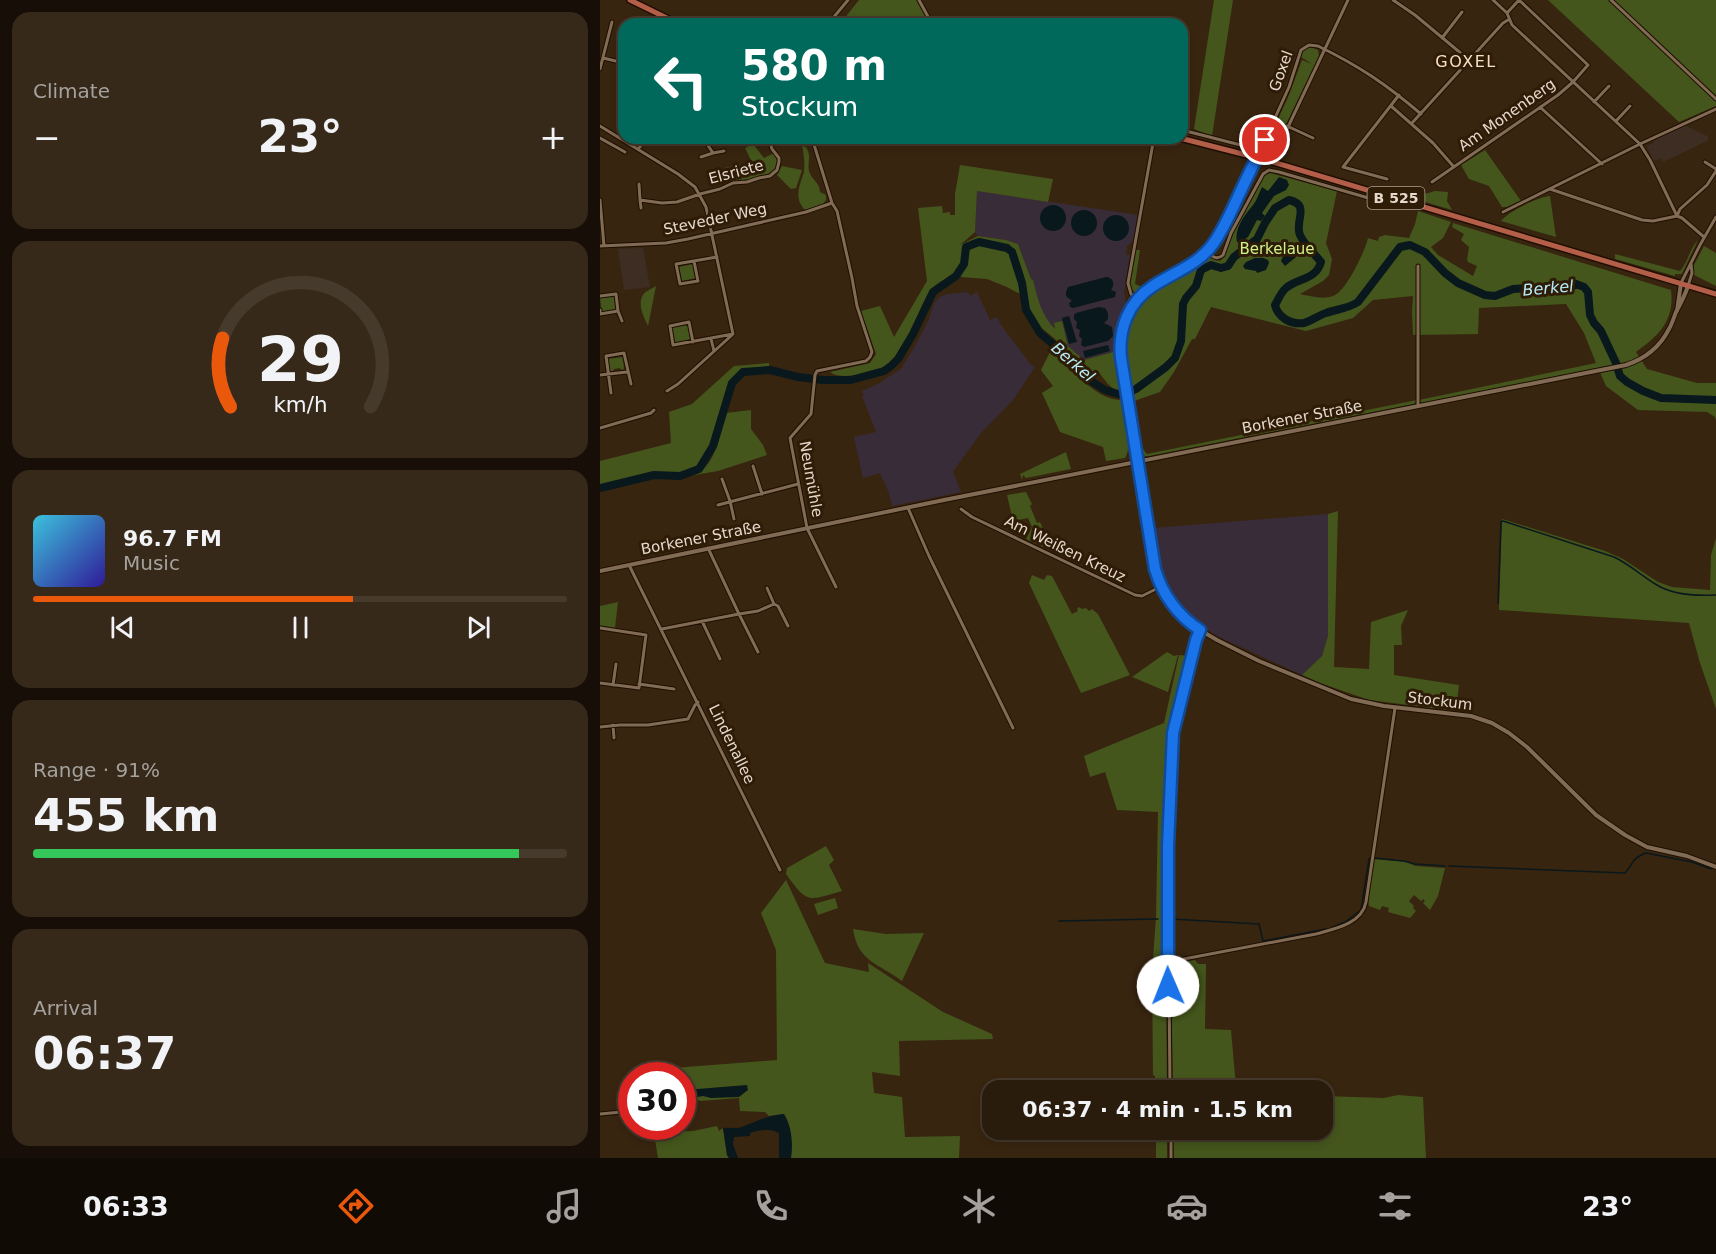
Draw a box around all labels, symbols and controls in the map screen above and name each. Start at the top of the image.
text: 580 m [741,41,887,90]
icon: left [642,42,720,120]
street label: Goxel [1265,48,1297,94]
district label: GOXEL [1435,52,1497,71]
street label: Am Monenberg [1455,75,1559,155]
text: Climate [33,79,110,103]
text: Stockum [741,91,858,122]
text: 23° [257,110,343,163]
pin [1239,114,1290,165]
text: − [33,118,61,157]
text: + [539,118,567,157]
icon: arrive [1248,123,1281,156]
street label: Elsriete [707,156,765,188]
road number: B 525 [1368,187,1424,209]
street label: Steveder Weg [662,199,768,239]
park label: Berkelaue [1239,240,1315,258]
water label: Berkel [1522,276,1575,300]
text: 29 [257,323,343,396]
water label: Berkel [1048,338,1099,386]
text: km/h [273,392,327,417]
street label: Borkener Straße [1240,397,1364,437]
street label: Neumühle [795,440,827,518]
street label: Am Weißen Kreuz [1002,512,1128,586]
street label: Borkener Straße [639,518,763,558]
text: 96.7 FM [123,526,222,551]
text: Music [123,551,180,575]
icon: previous [106,611,139,644]
icon: pause [284,611,317,644]
icon: next [462,611,495,644]
street label: Stockum [1407,688,1473,714]
street label: Lindenallee [705,701,759,787]
text: Range · 91% [33,758,160,782]
text: 455 km [33,789,219,842]
position arrow [1136,954,1200,1018]
text: Arrival [33,996,98,1020]
text: 06:37 [33,1027,176,1080]
speed limit sign: 30 [618,1062,696,1140]
text: 06:37 · 4 min · 1.5 km [1022,1097,1293,1122]
icon: directions [335,1185,377,1227]
icon: music [543,1185,585,1227]
icon: phone [750,1185,792,1227]
icon: climate [958,1185,1000,1227]
icon: car [1166,1185,1208,1227]
icon: filters [1374,1185,1416,1227]
text: 06:33 [83,1191,169,1222]
text: 23° [1582,1191,1633,1222]

